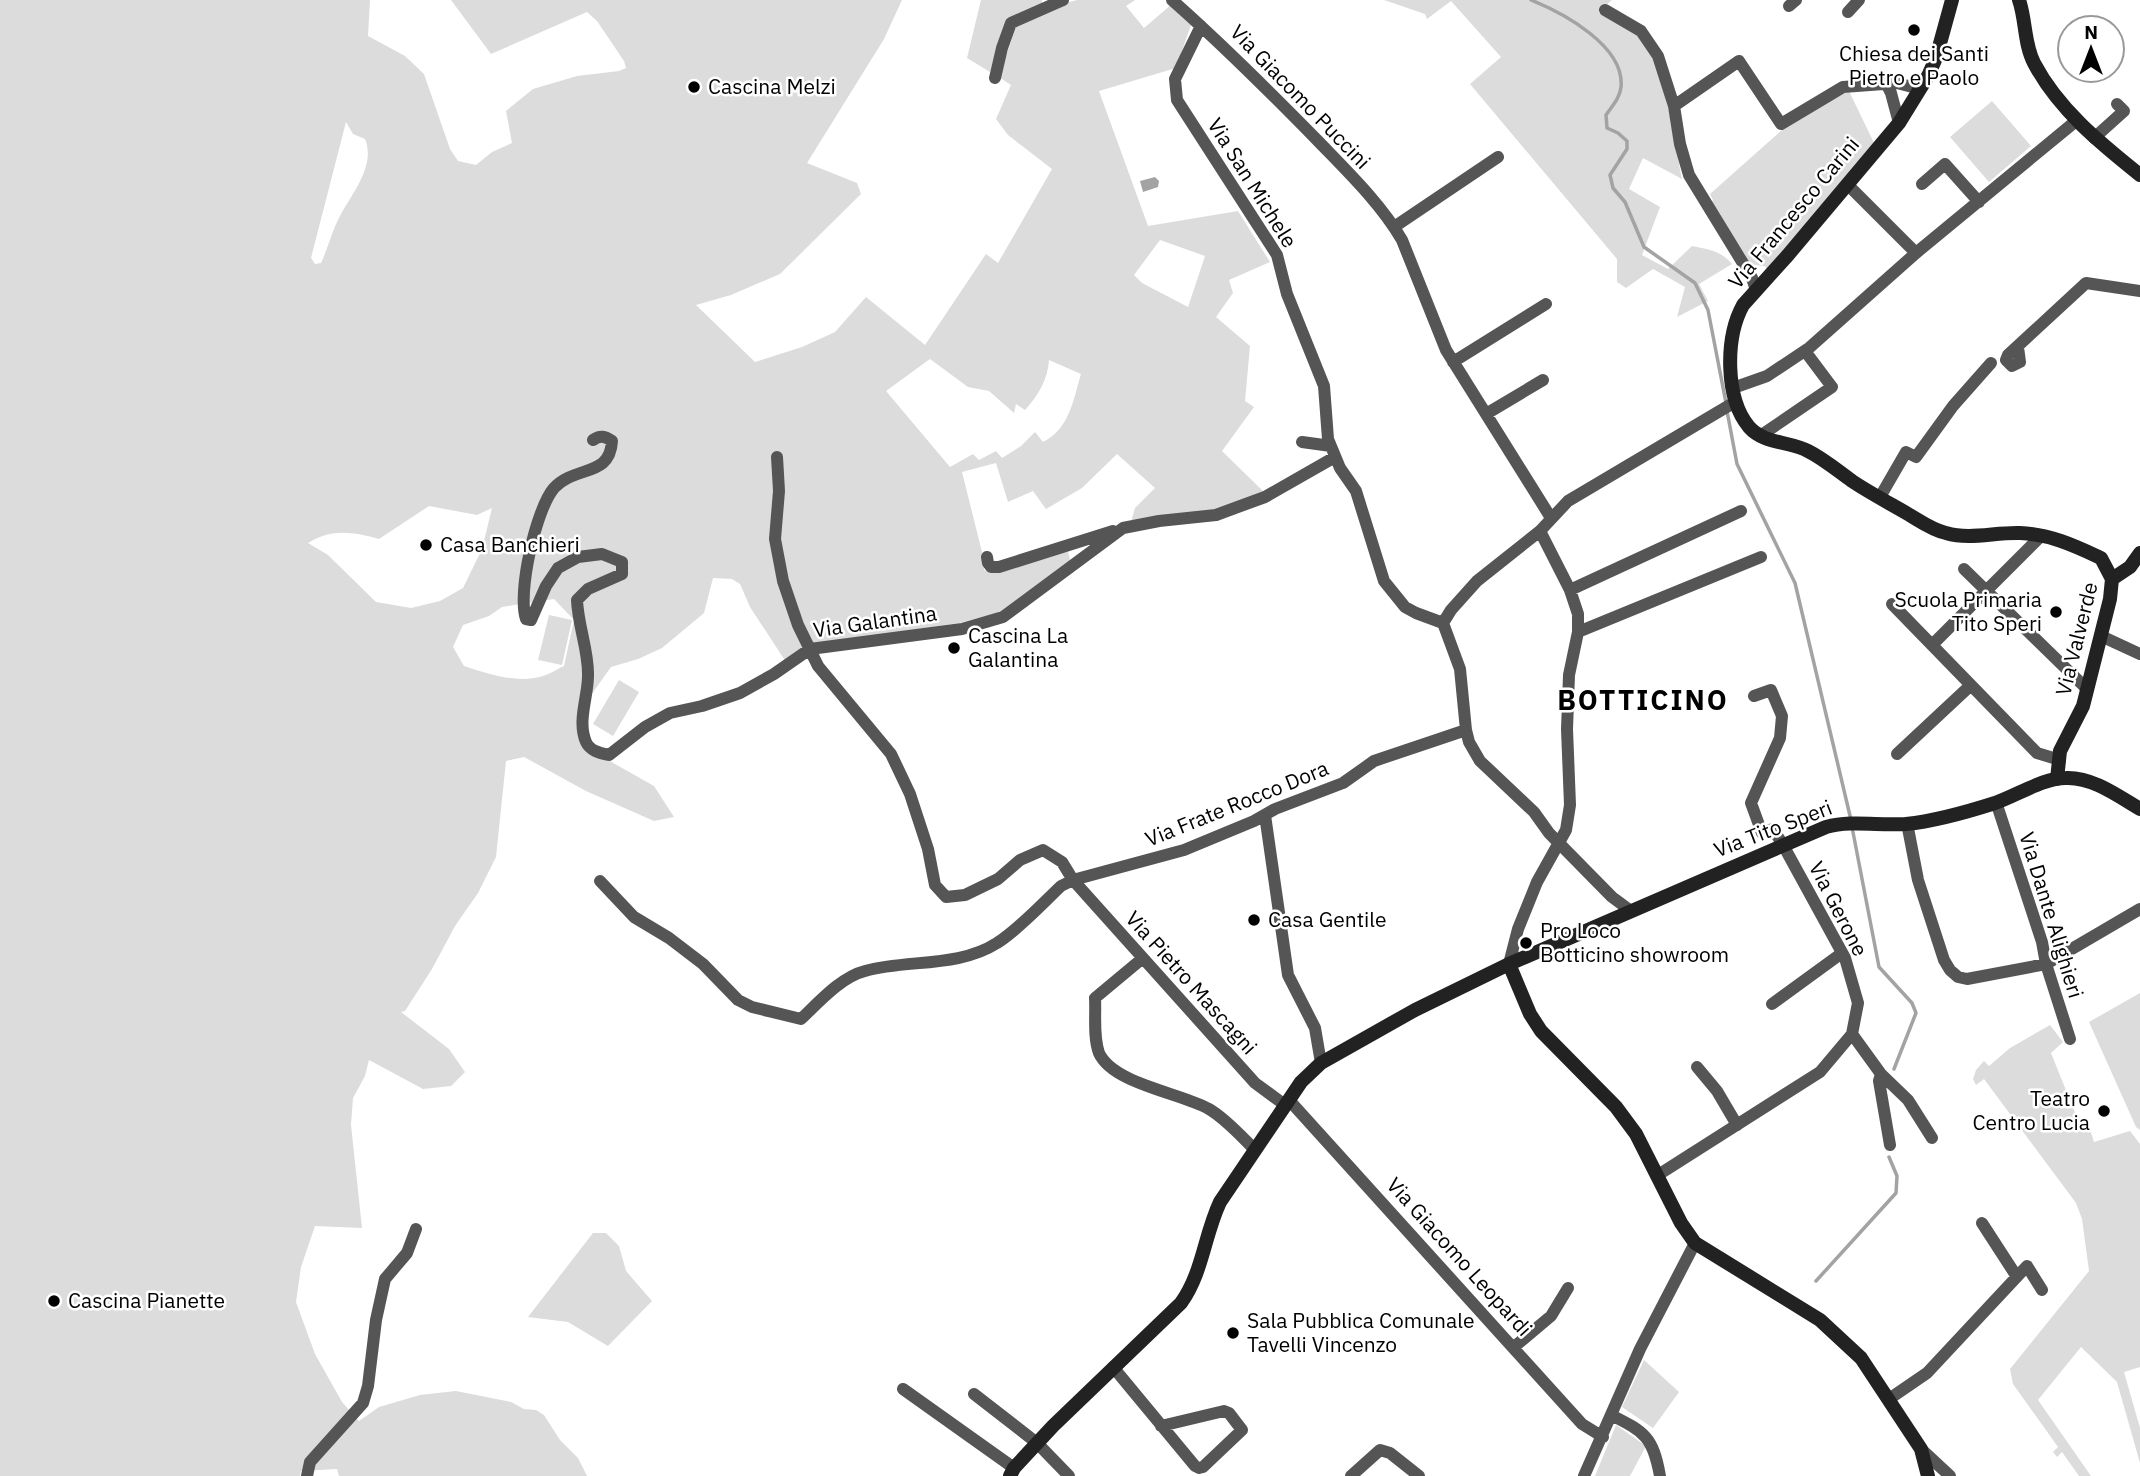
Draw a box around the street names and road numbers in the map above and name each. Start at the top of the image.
street label: Via Giacomo Puccini [1224,18,1377,175]
street label: Via San Michele [1202,112,1304,253]
street label: Via Francesco Carini [1721,131,1865,294]
street label: Via Valverde [2048,579,2104,698]
street label: Via Galantina [811,598,939,644]
street label: Via Frate Rocco Dora [1141,754,1332,853]
street label: Via Tito Speri [1710,793,1836,863]
street label: Via Dante Alighieri [2013,828,2091,1001]
street label: Via Gerone [1803,856,1875,961]
street label: Via Pietro Mascagni [1120,905,1264,1060]
street label: Via Giacomo Leopardi [1381,1171,1539,1342]

